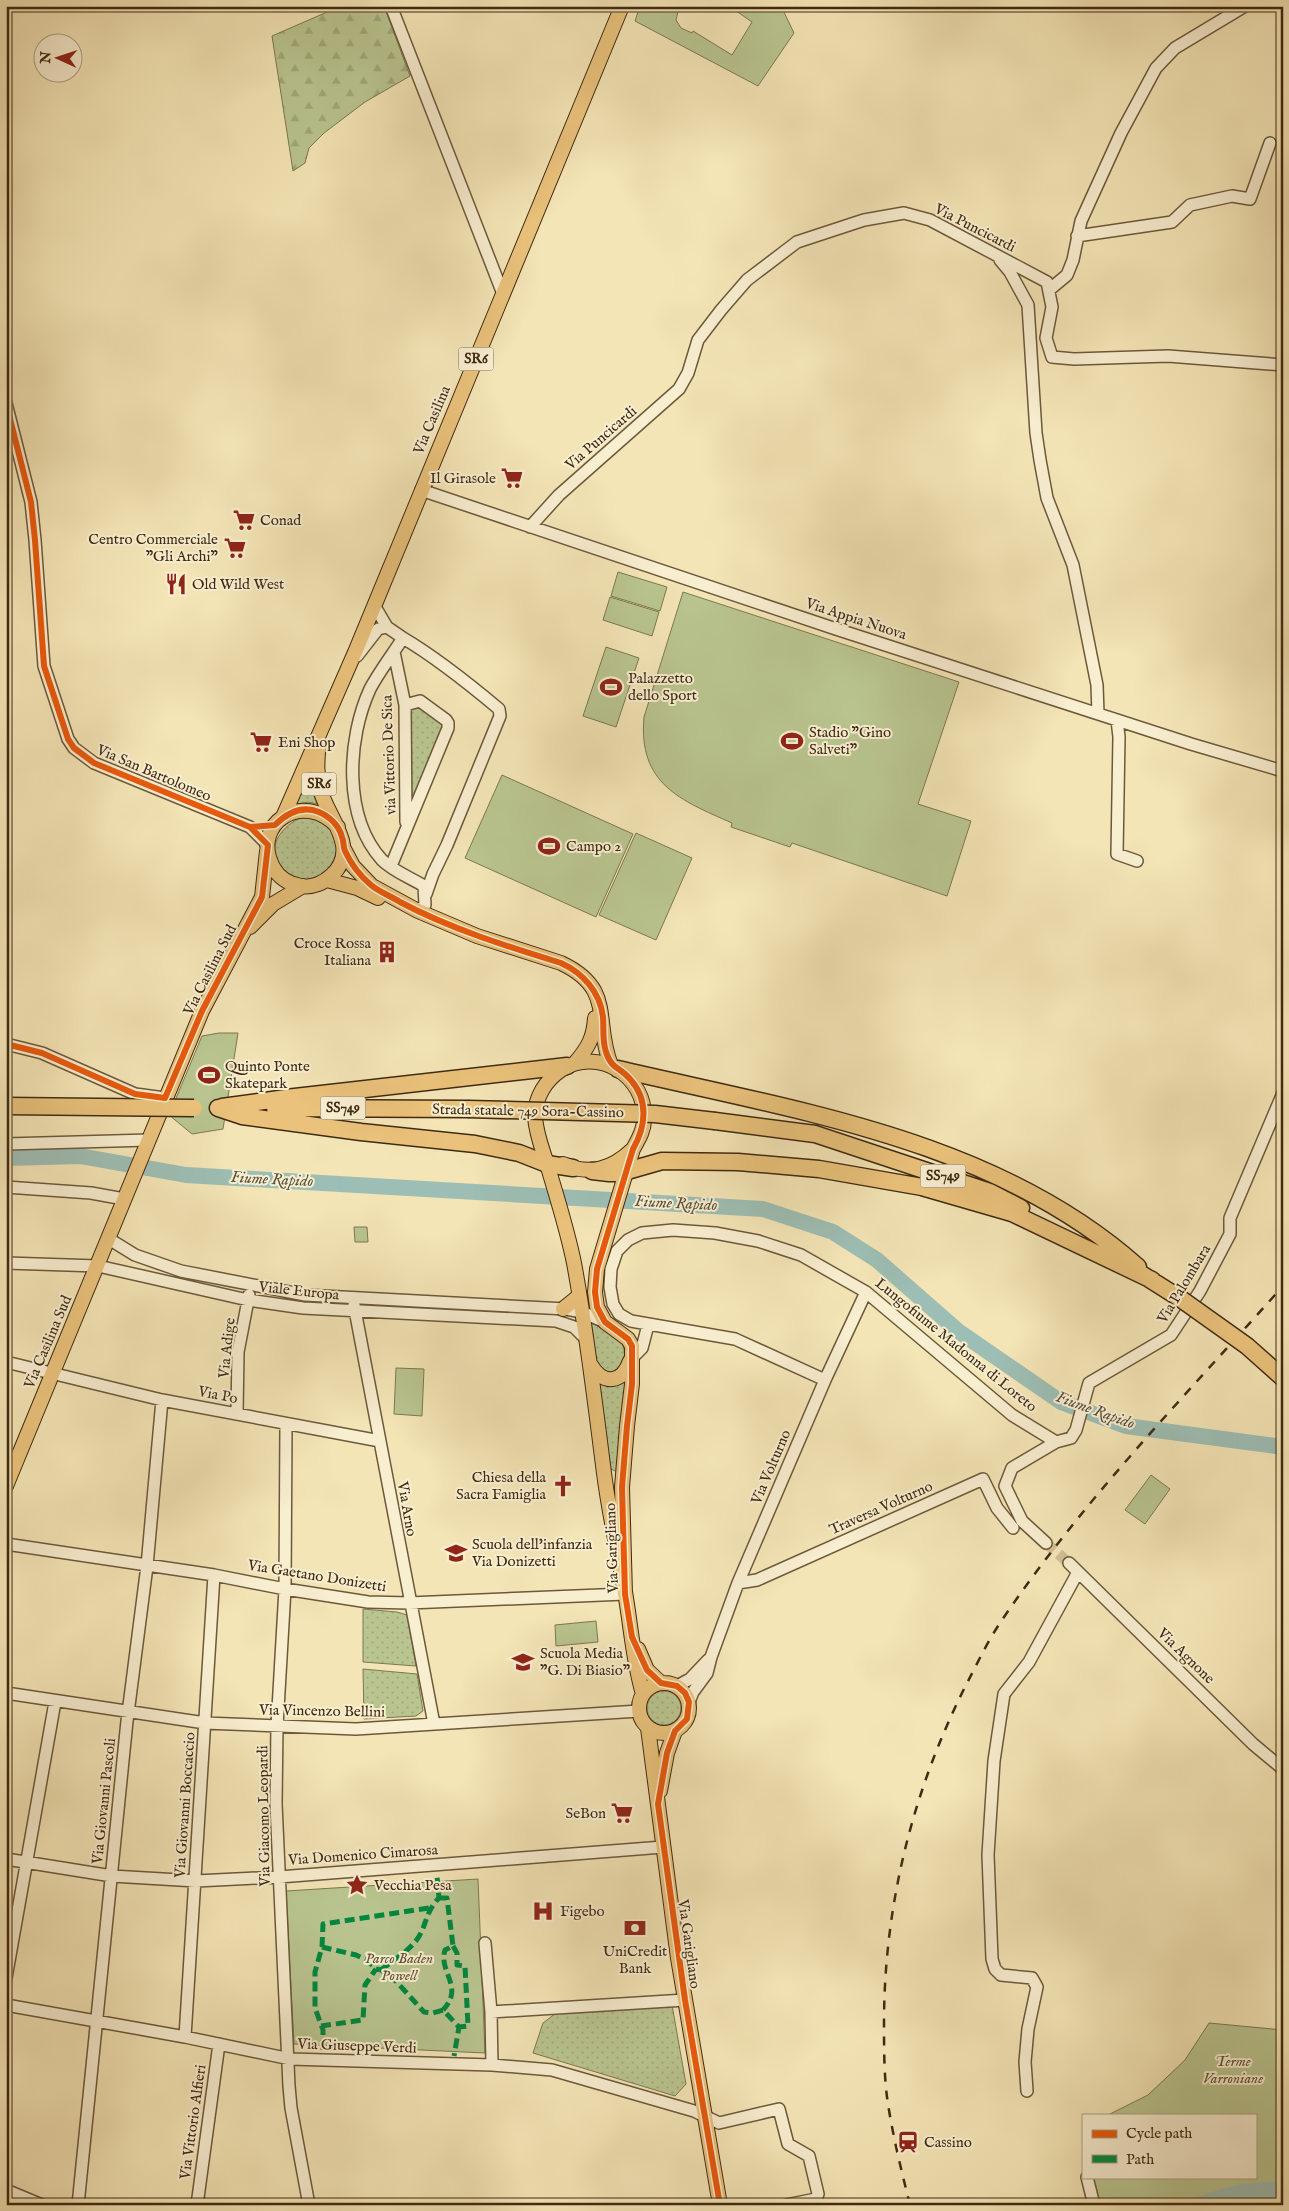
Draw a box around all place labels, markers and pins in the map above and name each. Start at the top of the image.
supermarket icon: Il Girasole [499,465,525,491]
place label: Il Girasole [430,469,496,488]
supermarket icon: Conad [231,507,257,533]
place label: Conad [260,511,302,530]
place label: Centro Commerciale "Gli Archi" [88,530,219,566]
supermarket icon: Centro Commerciale "Gli Archi" [222,535,248,561]
restaurant icon: Old Wild West [163,571,189,597]
place label: Old Wild West [192,575,284,594]
place label: Palazzetto dello Sport [628,669,697,705]
sports icon: Palazzetto dello Sport [598,674,624,700]
place label: Stadio "Gino Salveti" [809,723,891,759]
sports icon: Stadio "Gino Salveti" [779,728,805,754]
supermarket icon: Eni Shop [248,729,274,755]
place label: Eni Shop [278,733,336,752]
sports icon: Campo 2 [536,833,562,859]
place label: Campo 2 [566,837,621,856]
place label: Croce Rossa Italiana [294,934,372,970]
building icon: Croce Rossa Italiana [374,939,400,965]
place label: Quinto Ponte Skatepark [225,1057,310,1093]
sports icon: Quinto Ponte Skatepark [196,1062,222,1088]
place label: Chiesa della Sacra Famiglia [456,1468,547,1504]
church icon: Chiesa della Sacra Famiglia [550,1473,576,1499]
place label: Scuola dell'infanzia Via Donizetti [471,1535,593,1571]
school or university icon: Scuola dell'infanzia Via Donizetti [443,1540,469,1566]
place label: Scuola Media "G. Di Biasio" [540,1644,631,1680]
school or university icon: Scuola Media "G. Di Biasio" [510,1649,536,1675]
supermarket icon: SeBon [609,1800,635,1826]
place label: SeBon [566,1804,606,1823]
place icon: Vecchia Pesa [344,1872,370,1898]
place label: Vecchia Pesa [373,1876,452,1895]
hospital icon: Figebo [530,1898,556,1924]
place label: Figebo [560,1902,605,1921]
bank icon: UniCredit Bank [622,1915,648,1941]
place label: UniCredit Bank [603,1942,667,1978]
station icon: Cassino [895,2129,921,2155]
place label: Cassino [924,2133,972,2152]

